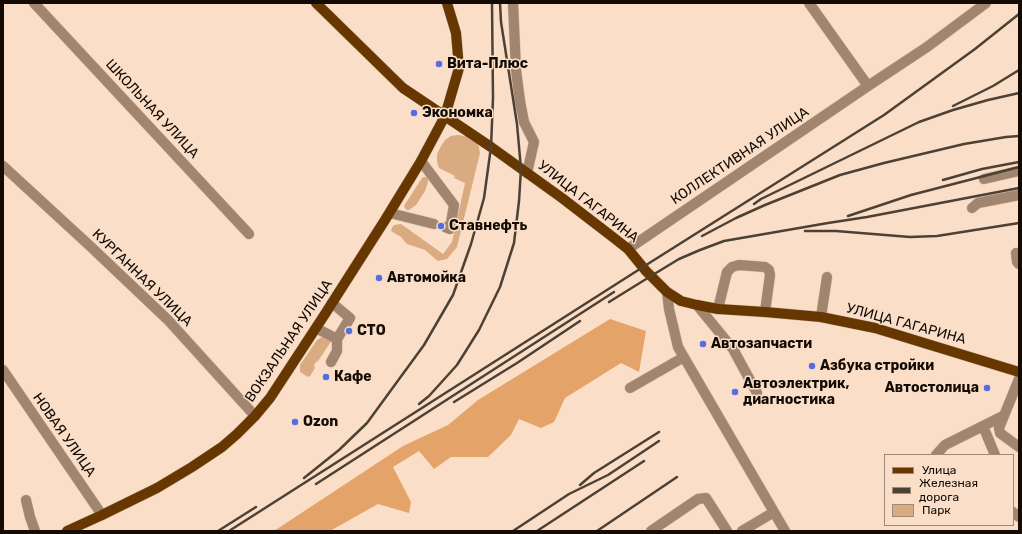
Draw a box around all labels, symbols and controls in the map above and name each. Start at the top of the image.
street label: ШКОЛЬНАЯ УЛИЦА [102,56,202,162]
place label: Вита-Плюс [447,56,528,72]
marker: Вита-Плюс [434,59,444,69]
street label: КОЛЛЕКТИВНАЯ УЛИЦА [668,104,812,208]
place label: Экономка [422,105,493,121]
marker: Экономка [409,108,419,118]
street label: УЛИЦА ГАГАРИНА [534,157,642,247]
place label: Ставнефть [449,218,527,234]
marker: Ставнефть [436,221,446,231]
street label: КУРГАННАЯ УЛИЦА [88,226,196,330]
place label: Автомойка [387,270,466,286]
marker: Автомойка [374,273,384,283]
street label: ВОКЗАЛЬНАЯ УЛИЦА [242,277,336,405]
street label: УЛИЦА ГАГАРИНА [844,300,968,348]
place label: СТО [357,323,386,339]
marker: СТО [344,326,354,336]
place label: Автозапчасти [711,336,812,352]
marker: Автозапчасти [698,339,708,349]
place label: Азбука стройки [820,358,934,374]
marker: Азбука стройки [807,361,817,371]
place label: Кафе [334,369,372,385]
marker: Кафе [321,372,331,382]
place label: Автоэлектрик, диагностика [743,376,849,408]
place label: Автостолица [885,380,979,396]
marker: Автостолица [982,383,992,393]
marker: Автоэлектрик, диагностика [730,387,740,397]
street label: НОВАЯ УЛИЦА [29,390,99,480]
place label: Ozon [303,414,338,430]
marker: Ozon [290,417,300,427]
legend [884,454,1014,526]
text: Улица [922,463,956,477]
text: Железная дорога [919,476,978,504]
text: Парк [922,503,951,517]

